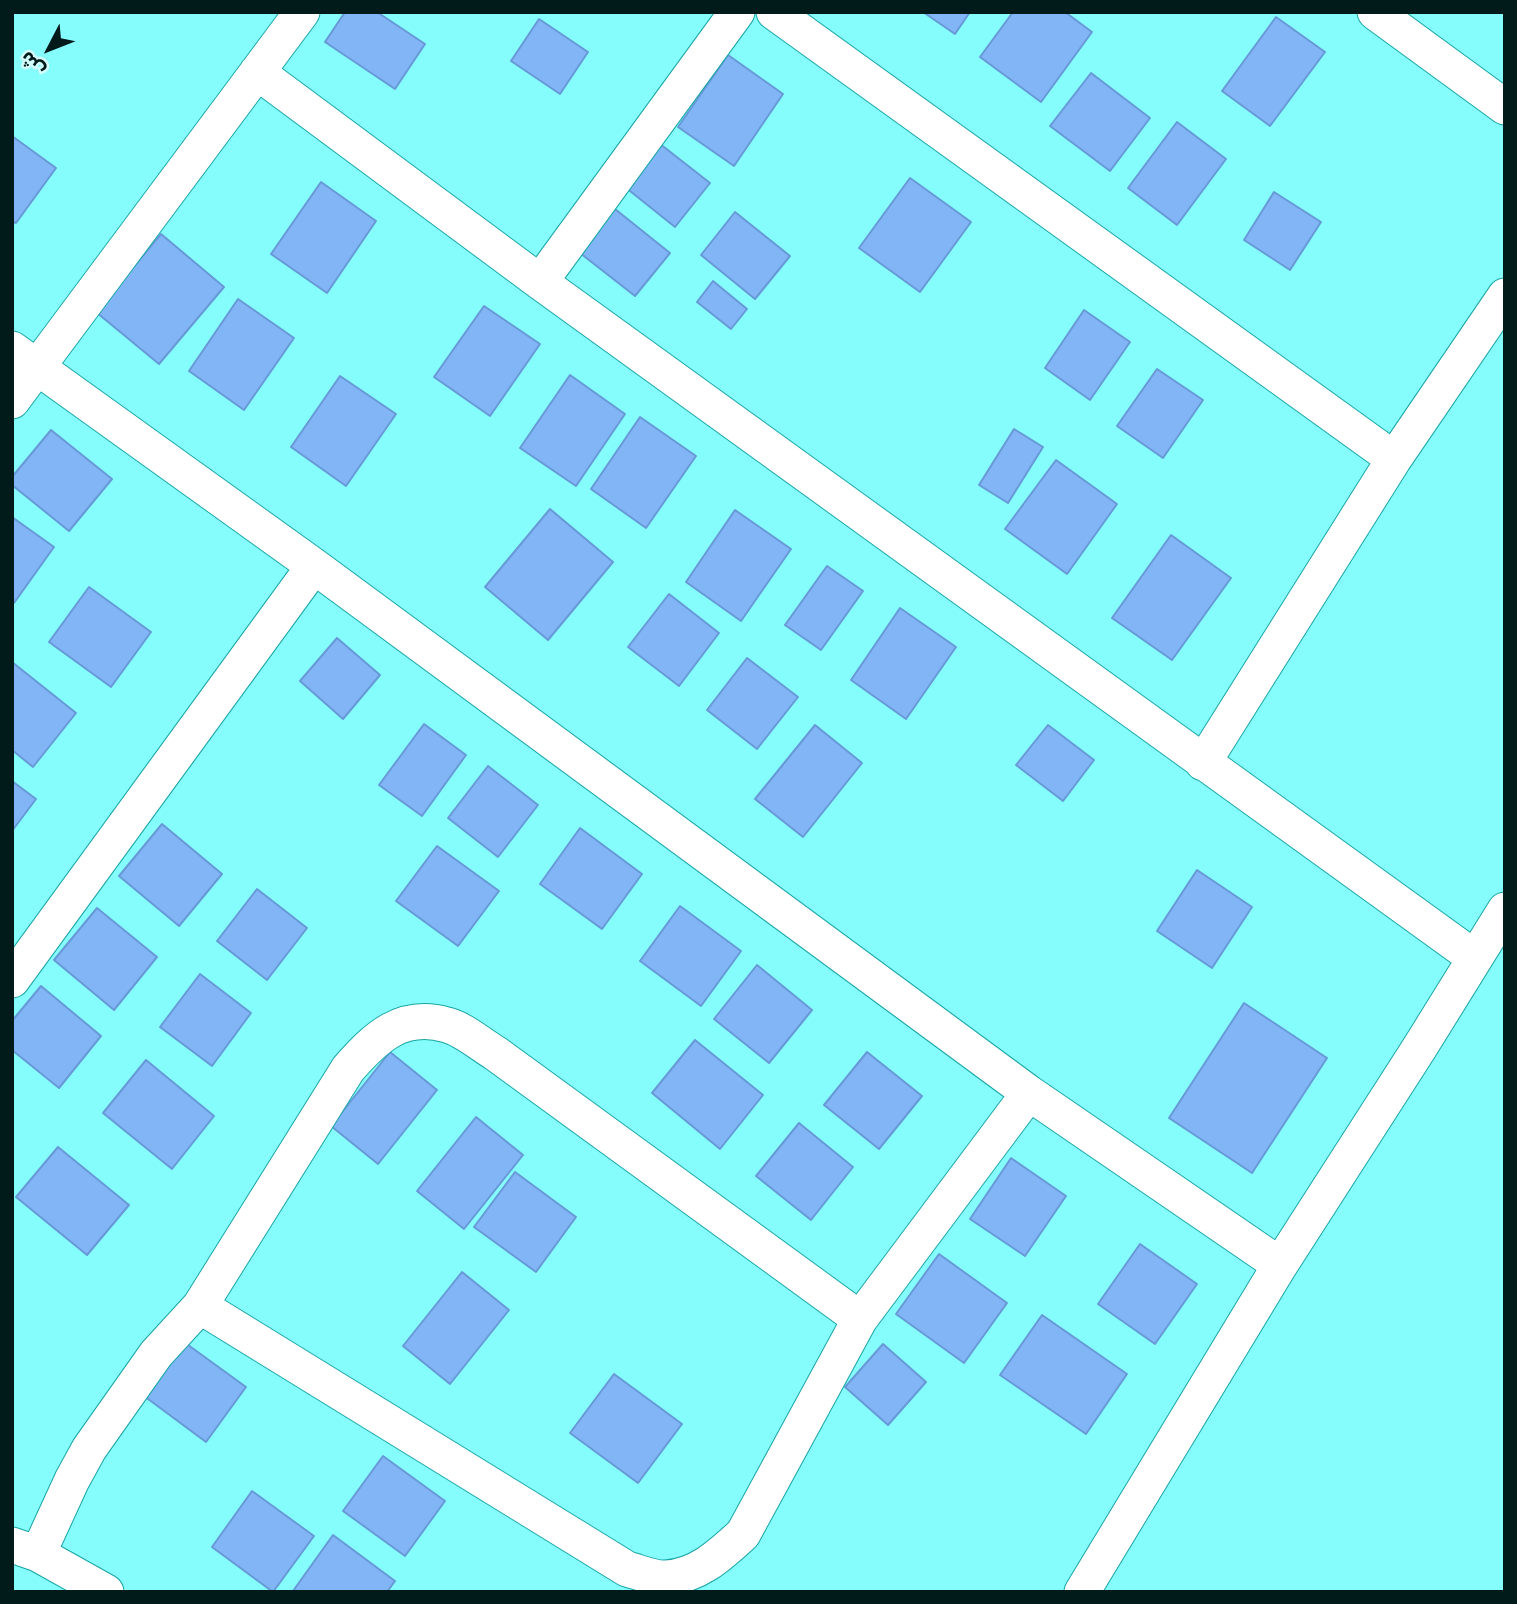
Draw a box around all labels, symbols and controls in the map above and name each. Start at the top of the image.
north arrow [14,14,84,84]
text: ش [17,47,49,79]

